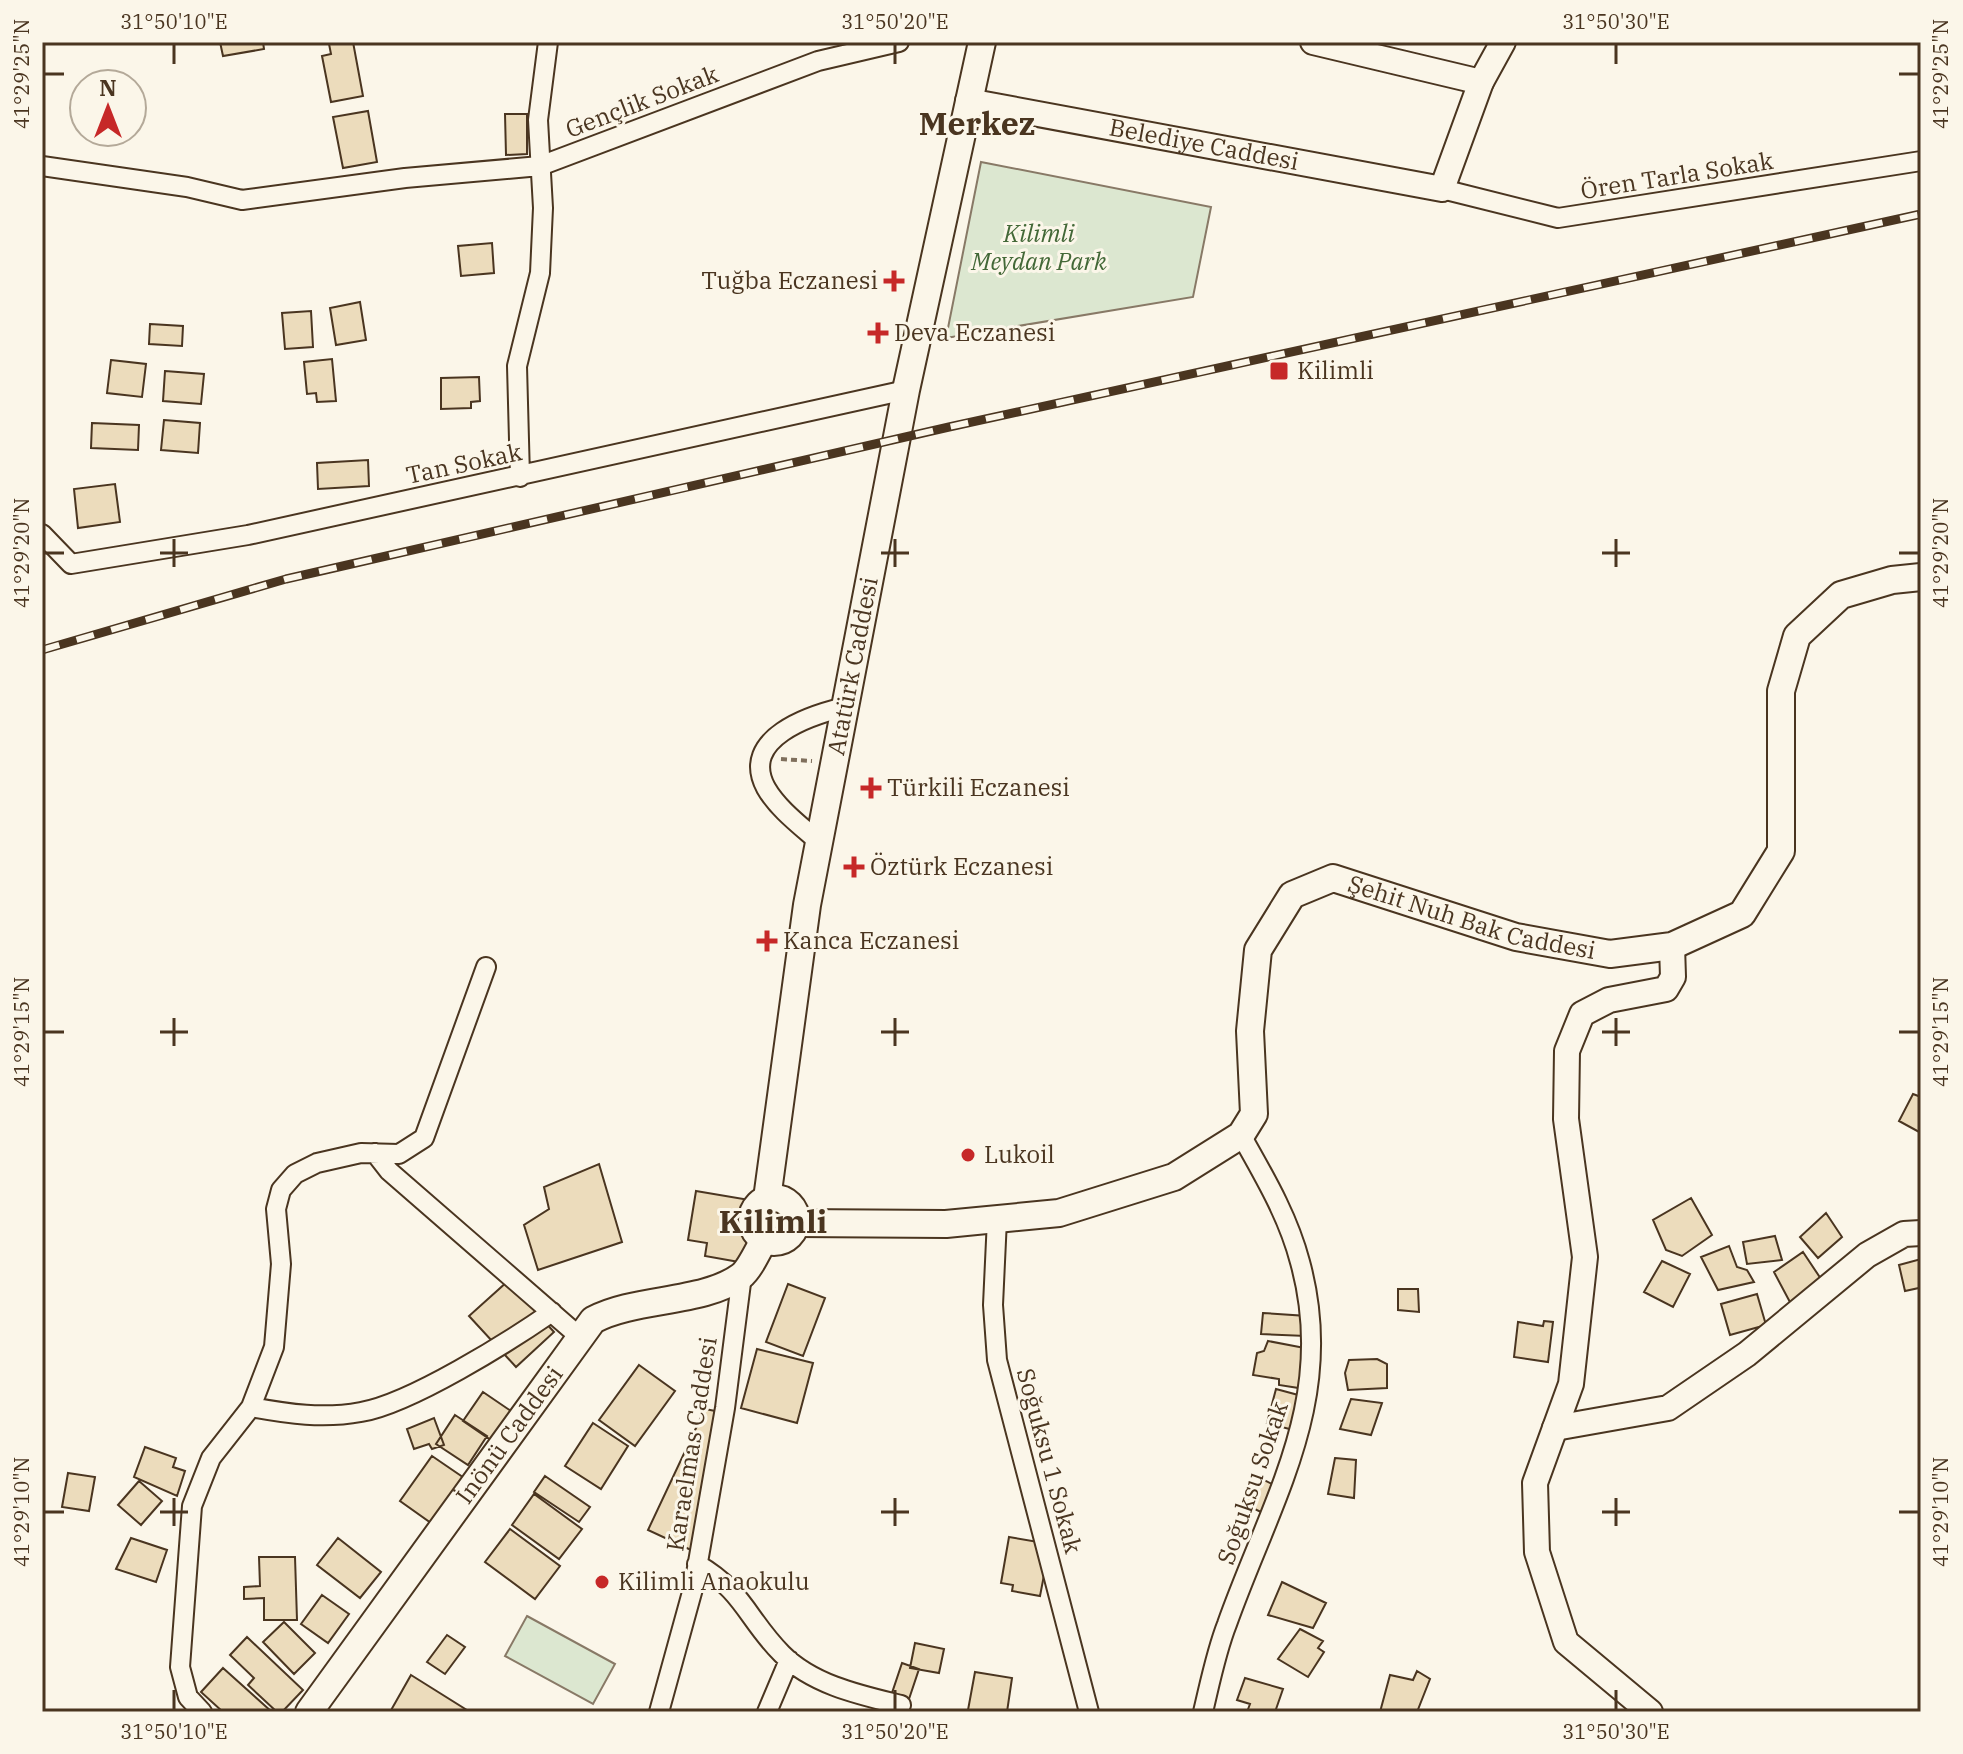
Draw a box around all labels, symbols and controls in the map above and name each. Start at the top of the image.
text: 31°50'10"E [120,8,228,35]
text: 31°50'20"E [841,8,949,35]
text: 31°50'30"E [1562,8,1670,35]
text: 41°29'25"N [8,19,35,129]
text: 41°29'25"N [1927,19,1954,129]
street label: Gençlik Sokak [561,57,723,145]
north arrow [68,68,148,148]
text: N [99,73,117,102]
district label: Merkez [919,102,1035,144]
street label: Belediye Caddesi [1107,111,1302,177]
street label: Ören Tarla Sokak [1578,144,1775,206]
park label: Kilimli Meydan Park [970,217,1107,277]
place label: Tuğba Eczanesi [701,264,878,296]
marker: Tuğba Eczanesi [885,272,903,290]
place label: Deva Eczanesi [894,316,1055,348]
marker: Deva Eczanesi [869,324,887,342]
place label: Kilimli [1297,354,1374,386]
marker: Kilimli [1268,360,1290,382]
street label: Tan Sokak [403,435,525,491]
text: 41°29'20"N [8,498,35,608]
text: 41°29'20"N [1927,498,1954,608]
street label: Atatürk Caddesi [819,574,885,758]
place label: Türkili Eczanesi [887,771,1070,803]
marker: Türkili Eczanesi [862,779,880,797]
place label: Öztürk Eczanesi [870,850,1053,882]
marker: Öztürk Eczanesi [845,858,863,876]
street label: Şehit Nuh Bak Caddesi [1344,867,1598,966]
place label: Kanca Eczanesi [783,924,959,956]
marker: Kanca Eczanesi [758,932,776,950]
text: 41°29'15"N [8,977,35,1087]
text: 41°29'15"N [1927,977,1954,1087]
place label: Lukoil [984,1138,1055,1170]
marker: Lukoil [959,1146,977,1164]
district label: Kilimli [719,1200,827,1242]
street label: Karaelmas Caddesi [658,1334,724,1553]
street label: İnönü Caddesi [448,1359,570,1510]
street label: Soğuksu 1 Sokak [1010,1365,1090,1557]
street label: Soğuksu Sokak [1209,1397,1295,1569]
text: 41°29'10"N [8,1457,35,1567]
text: 41°29'10"N [1927,1457,1954,1567]
place label: Kilimli Anaokulu [618,1565,810,1597]
marker: Kilimli Anaokulu [593,1573,611,1591]
text: 31°50'10"E [120,1718,228,1745]
text: 31°50'20"E [841,1718,949,1745]
text: 31°50'30"E [1562,1718,1670,1745]

